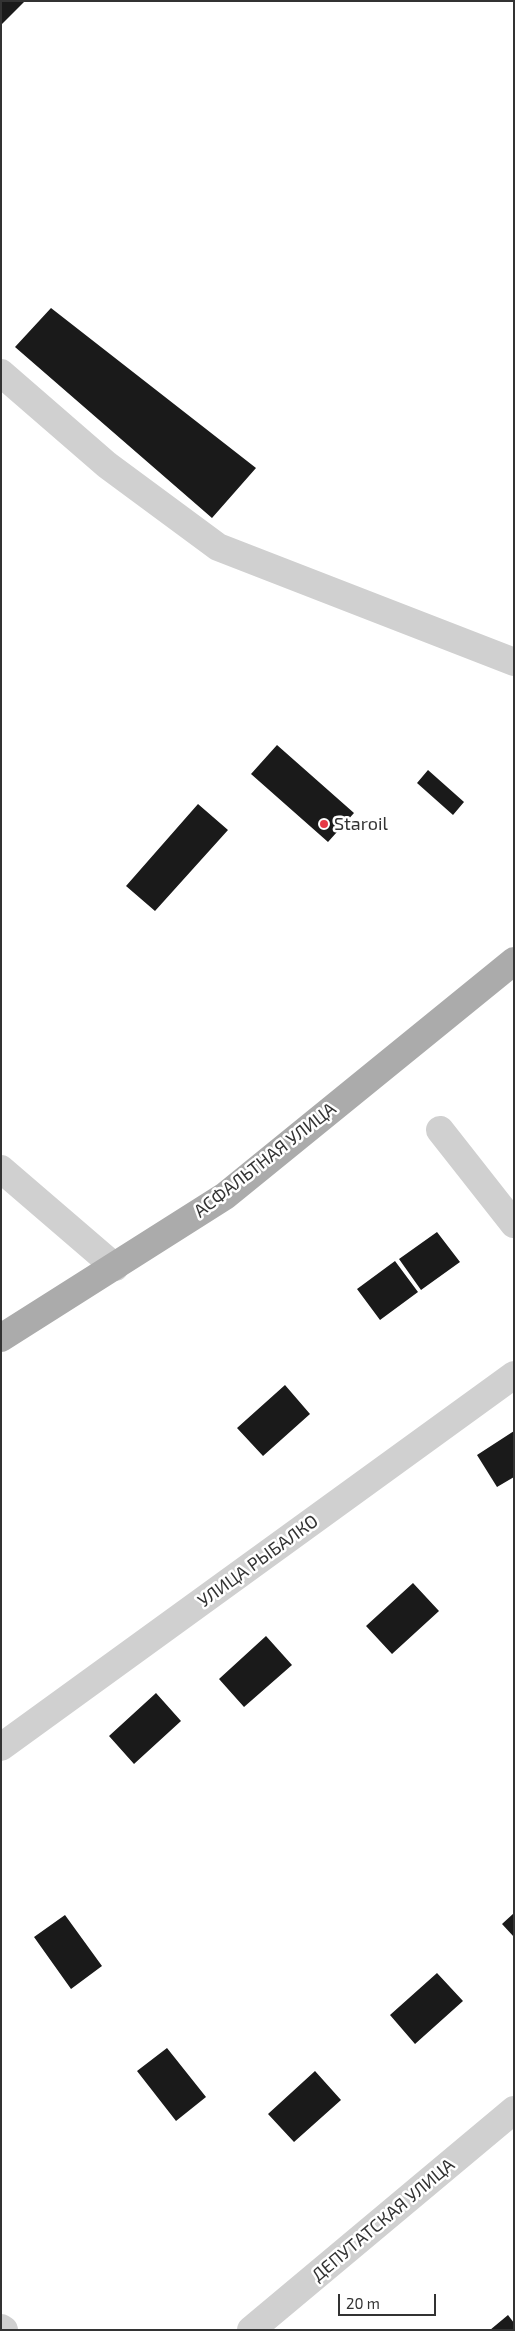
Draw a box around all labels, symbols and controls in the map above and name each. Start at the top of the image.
place label: Staroil [334,813,388,835]
marker: Staroil [318,818,330,830]
street label: АСФАЛЬТНАЯ УЛИЦА [190,1098,340,1222]
street label: УЛИЦА РЫБАЛКО [194,1510,322,1612]
street label: ДЕПУТАТСКАЯ УЛИЦА [307,2154,459,2286]
scale bar [340,2284,438,2316]
text: 20 m [346,2294,380,2312]

